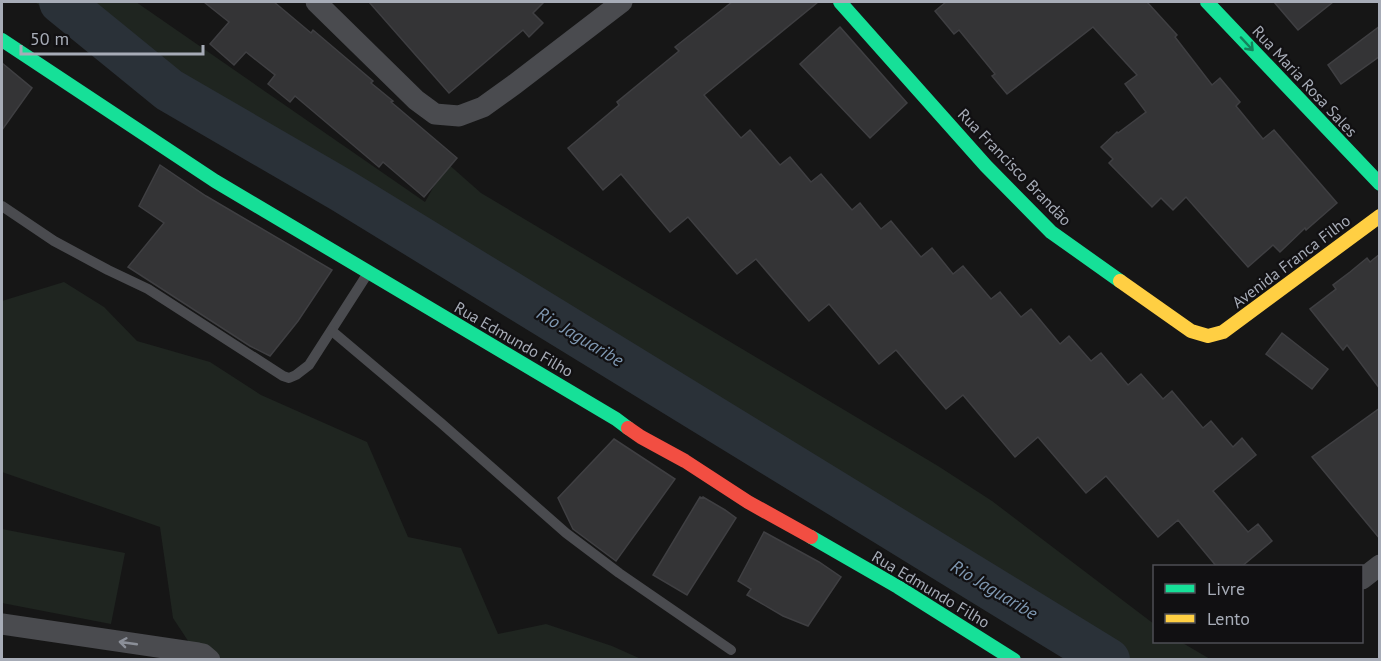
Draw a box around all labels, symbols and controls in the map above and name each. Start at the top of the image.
scale bar [21,18,202,56]
street label: Rua Maria Rosa Sales [1248,21,1362,141]
text: 50 m [30,27,69,50]
one-way arrow [1240,36,1254,51]
street label: Rua Francisco Brandão [954,104,1076,230]
street label: Avenida Franca Filho [1228,210,1354,312]
street label: Rua Edmundo Filho [451,297,577,381]
water label: Rio Jaguaribe [533,302,629,372]
street label: Rua Edmundo Filho [869,546,993,632]
water label: Rio Jaguaribe [947,555,1043,625]
legend [1153,565,1363,643]
text: Livre [1207,577,1245,600]
text: Lento [1207,607,1250,630]
one-way arrow [118,637,138,648]

